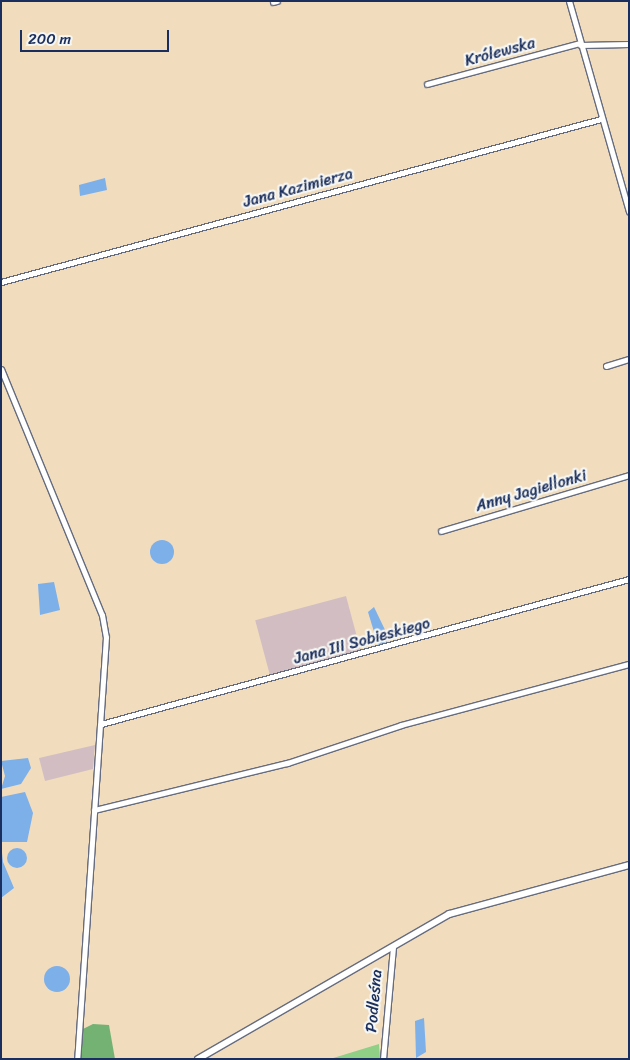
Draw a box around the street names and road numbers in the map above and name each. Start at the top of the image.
street label: Królewska [463,33,537,71]
street label: Jana Kazimierza [241,164,355,212]
street label: Anny Jagiellonki [473,466,589,516]
street label: Jana III Sobieskiego [292,614,432,668]
street label: Podleśna [362,969,386,1033]

